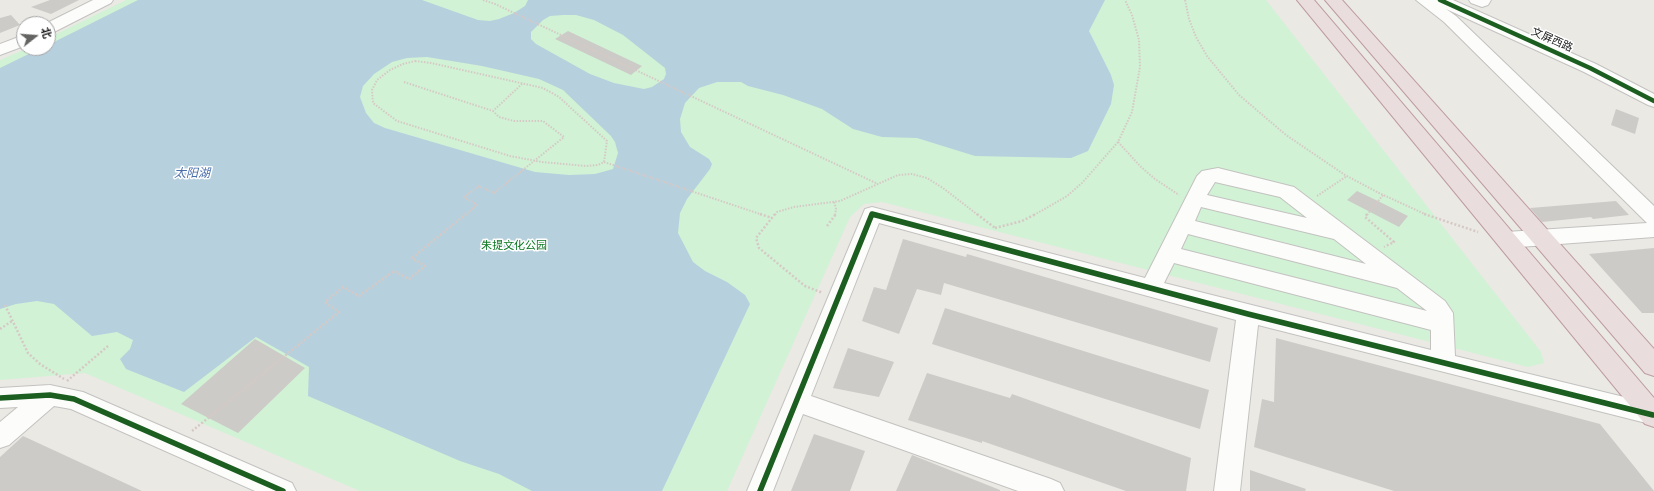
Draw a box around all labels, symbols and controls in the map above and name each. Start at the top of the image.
north arrow [16,16,56,56]
text: 北 [38,25,56,40]
street label: 文屏西路 [1529,25,1575,55]
water label: 太阳湖 [174,167,210,181]
park label: 朱提文化公园 [481,239,547,253]

